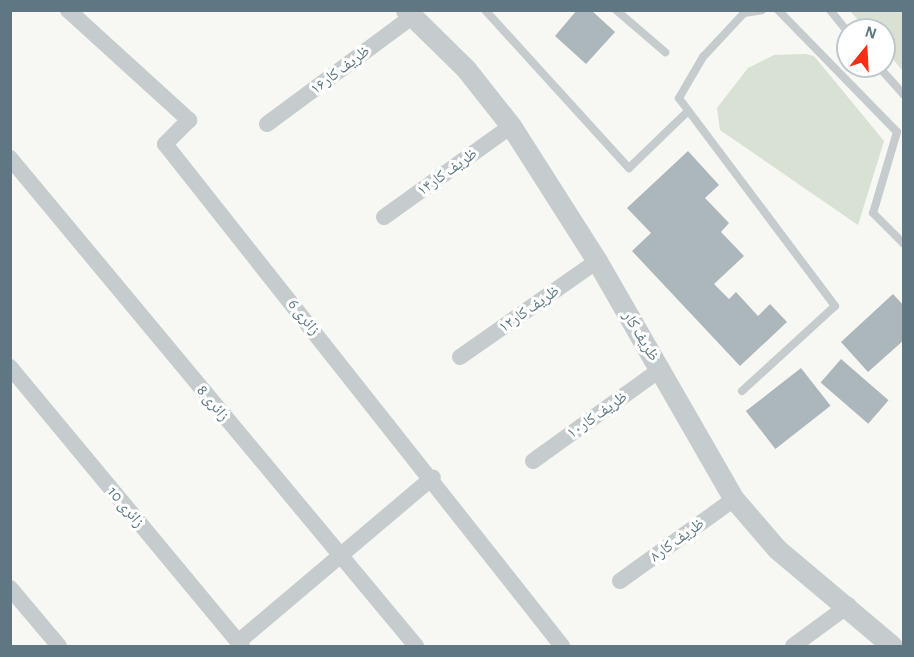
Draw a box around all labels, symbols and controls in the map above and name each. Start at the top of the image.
north arrow [836,18,896,78]
text: N [863,23,879,42]
street label: ظریف کار۱۶ [306,41,374,99]
street label: ظریف کار۱۴ [413,144,481,200]
street label: ظریف کار۱۲ [495,281,563,337]
street label: 6 زائری [284,295,324,339]
street label: ظریف کار [619,307,663,365]
street label: 8 زائری [192,381,234,425]
street label: ظریف کار۱۰ [563,387,631,443]
street label: 10 زائری [103,483,149,531]
street label: ظریف کار۸ [646,514,708,566]

